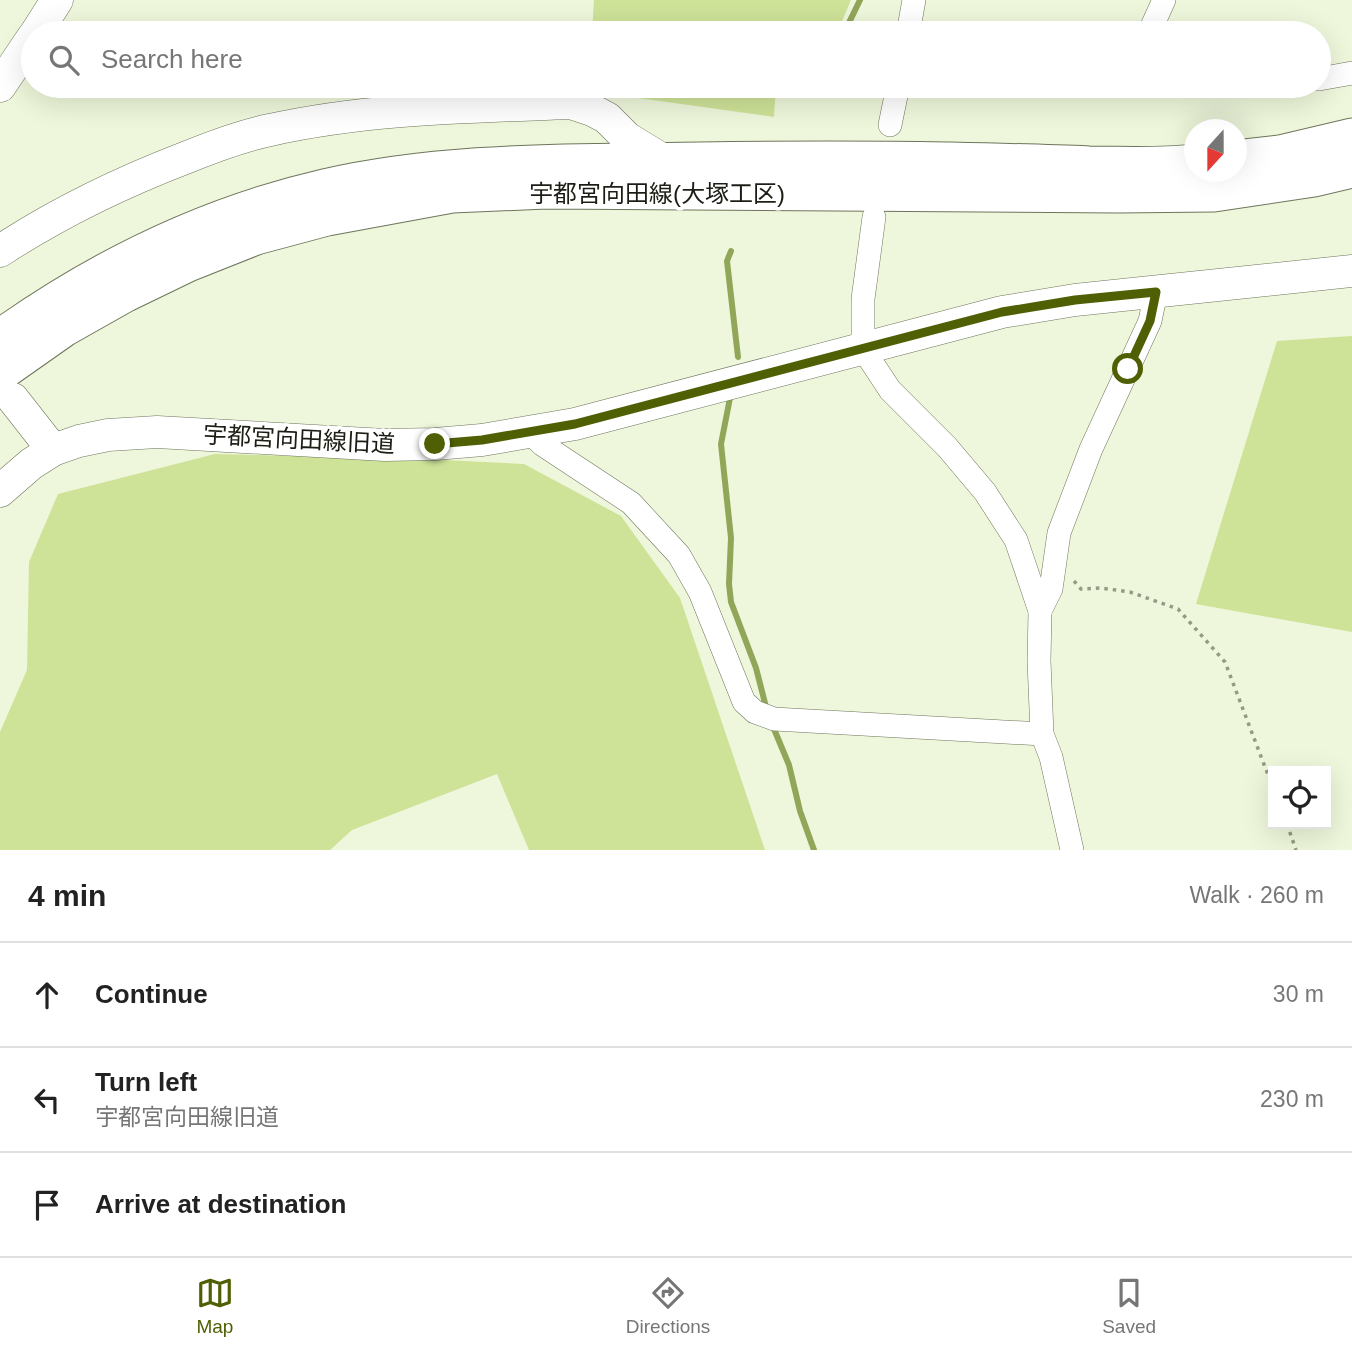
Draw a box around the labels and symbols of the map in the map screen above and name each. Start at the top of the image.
north arrow [1184,119,1247,182]
street label: 宇都宮向田線(大塚工区) [529,180,785,207]
route start [1112,353,1143,384]
street label: 宇都宮向田線旧道 [202,420,396,458]
route end [419,428,450,459]

